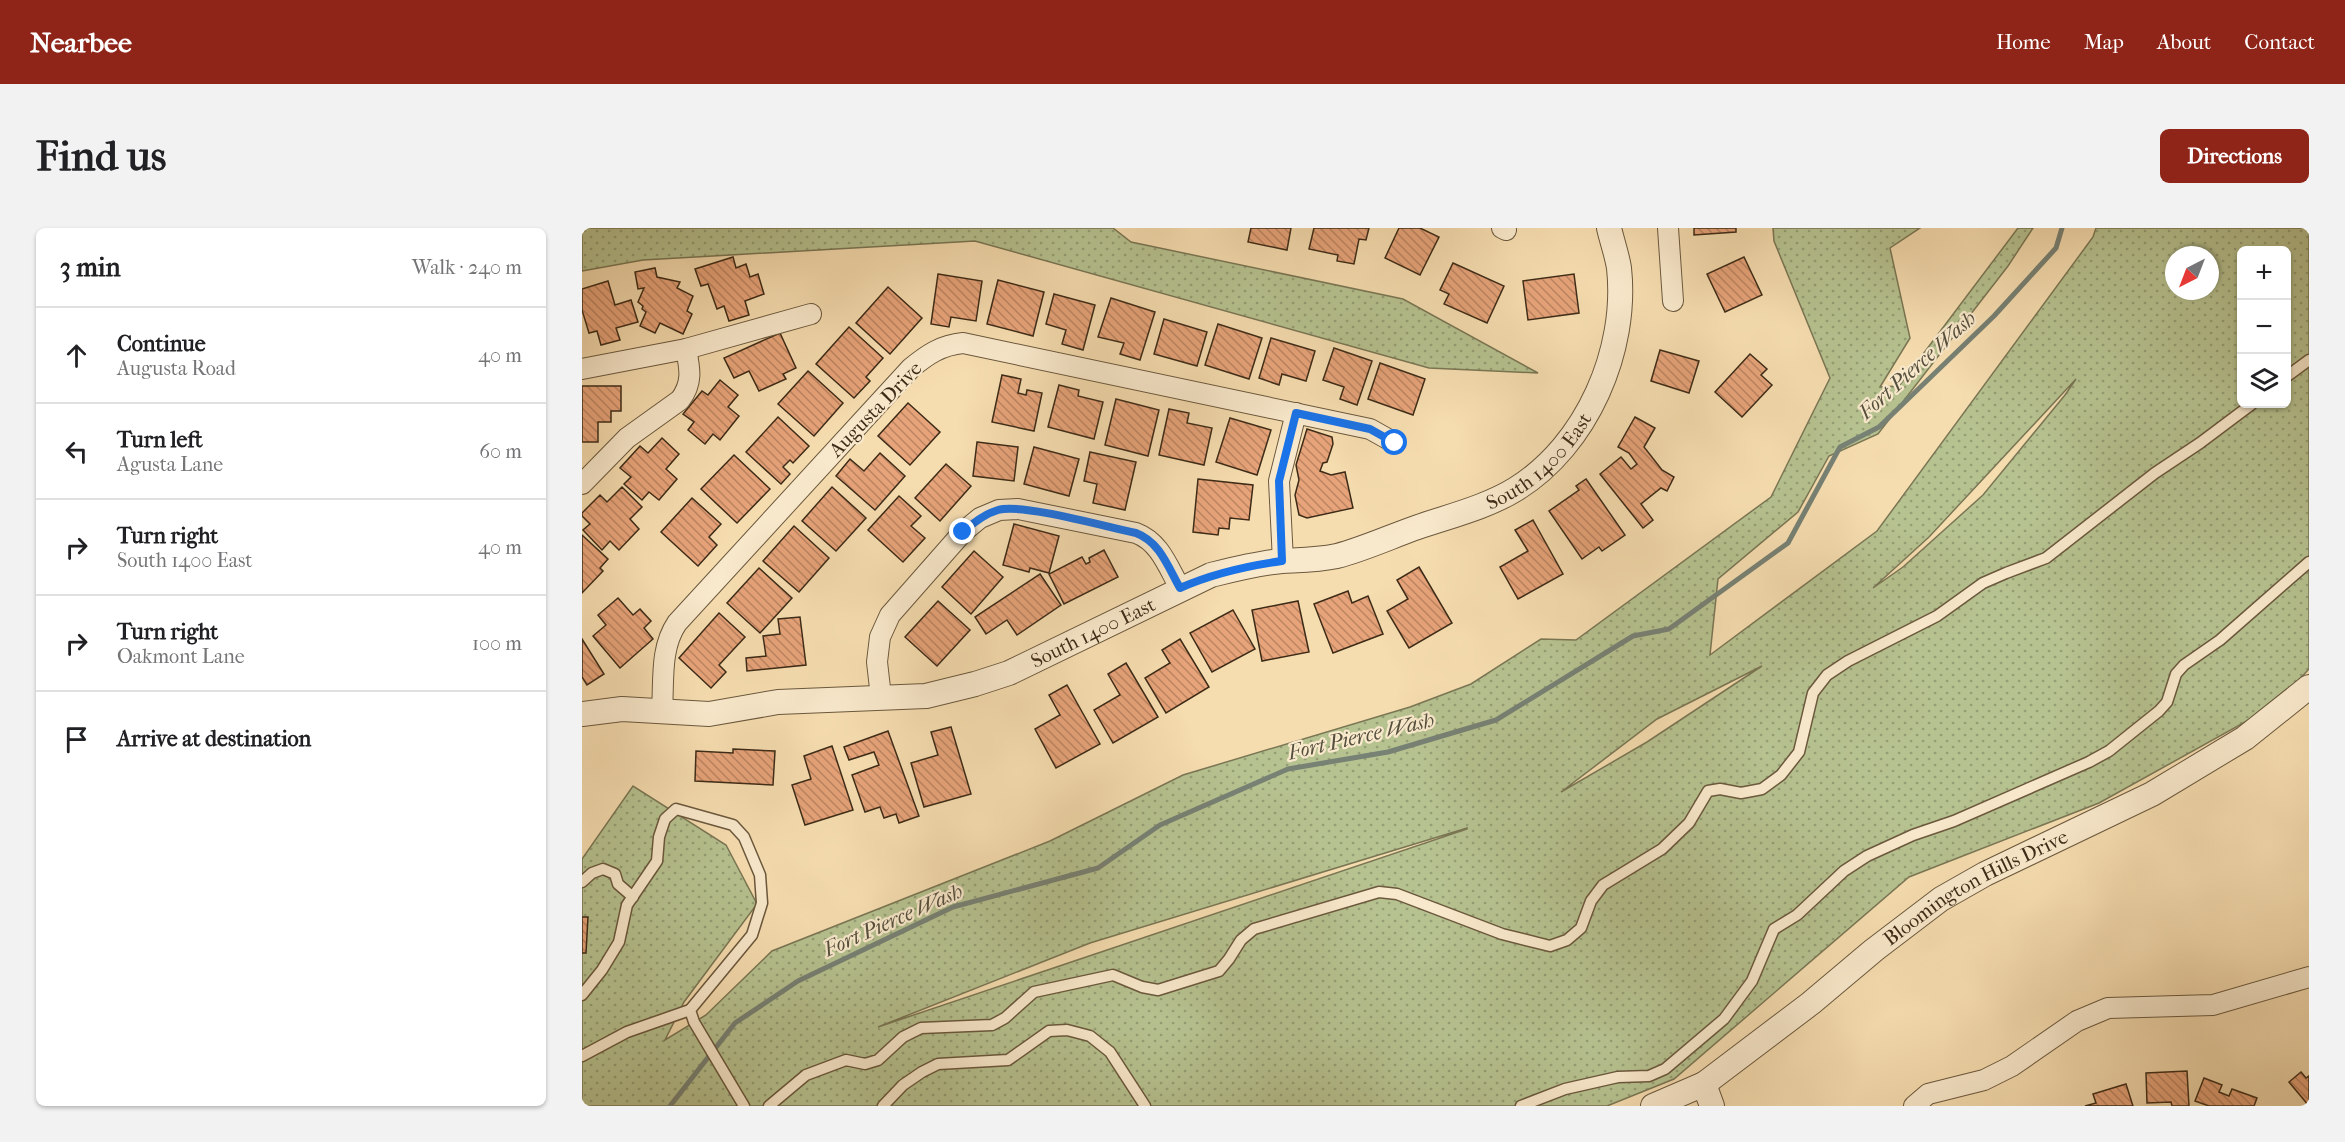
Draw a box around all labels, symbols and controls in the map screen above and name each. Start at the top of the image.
text: Nearbee [30,26,132,59]
text: Home [1996,30,2051,54]
text: Map [2084,30,2124,54]
text: About [2157,30,2211,54]
text: Contact [2244,30,2315,54]
button: Directions [2160,129,2309,183]
text: Find us [36,132,166,181]
north arrow [2165,246,2219,300]
map controls [2237,246,2291,408]
button: + [2237,246,2291,300]
text: 3 min [60,252,121,283]
text: Walk · 240 m [412,256,522,279]
button: − [2237,300,2291,354]
water label: Fort Pierce Wash [1853,306,1981,425]
text: Continue [117,331,206,357]
icon: ahead [60,339,93,372]
text: 40 m [478,344,522,367]
button: layers [2237,354,2291,408]
text: Augusta Road [117,357,236,380]
street label: Augusta Drive [824,357,927,462]
street label: South 1400 East [1483,409,1597,514]
text: Turn left [117,427,203,453]
route start [1381,429,1407,455]
icon: left [60,435,93,468]
text: 60 m [479,440,522,463]
text: Agusta Lane [117,453,223,476]
route end [949,518,975,544]
text: Turn right [117,523,218,549]
icon: right [60,531,93,564]
text: 40 m [478,536,522,559]
text: South 1400 East [117,549,252,572]
street label: South 1400 East [1027,593,1159,673]
text: Turn right [117,619,218,645]
icon: right [60,627,93,660]
text: 100 m [472,632,522,655]
text: Oakmont Lane [117,645,245,668]
water label: Fort Pierce Wash [1285,707,1437,765]
icon: arrive [60,723,93,756]
text: Arrive at destination [117,726,311,752]
street label: Bloomington Hills Drive [1879,825,2072,951]
water label: Fort Pierce Wash [819,879,966,962]

